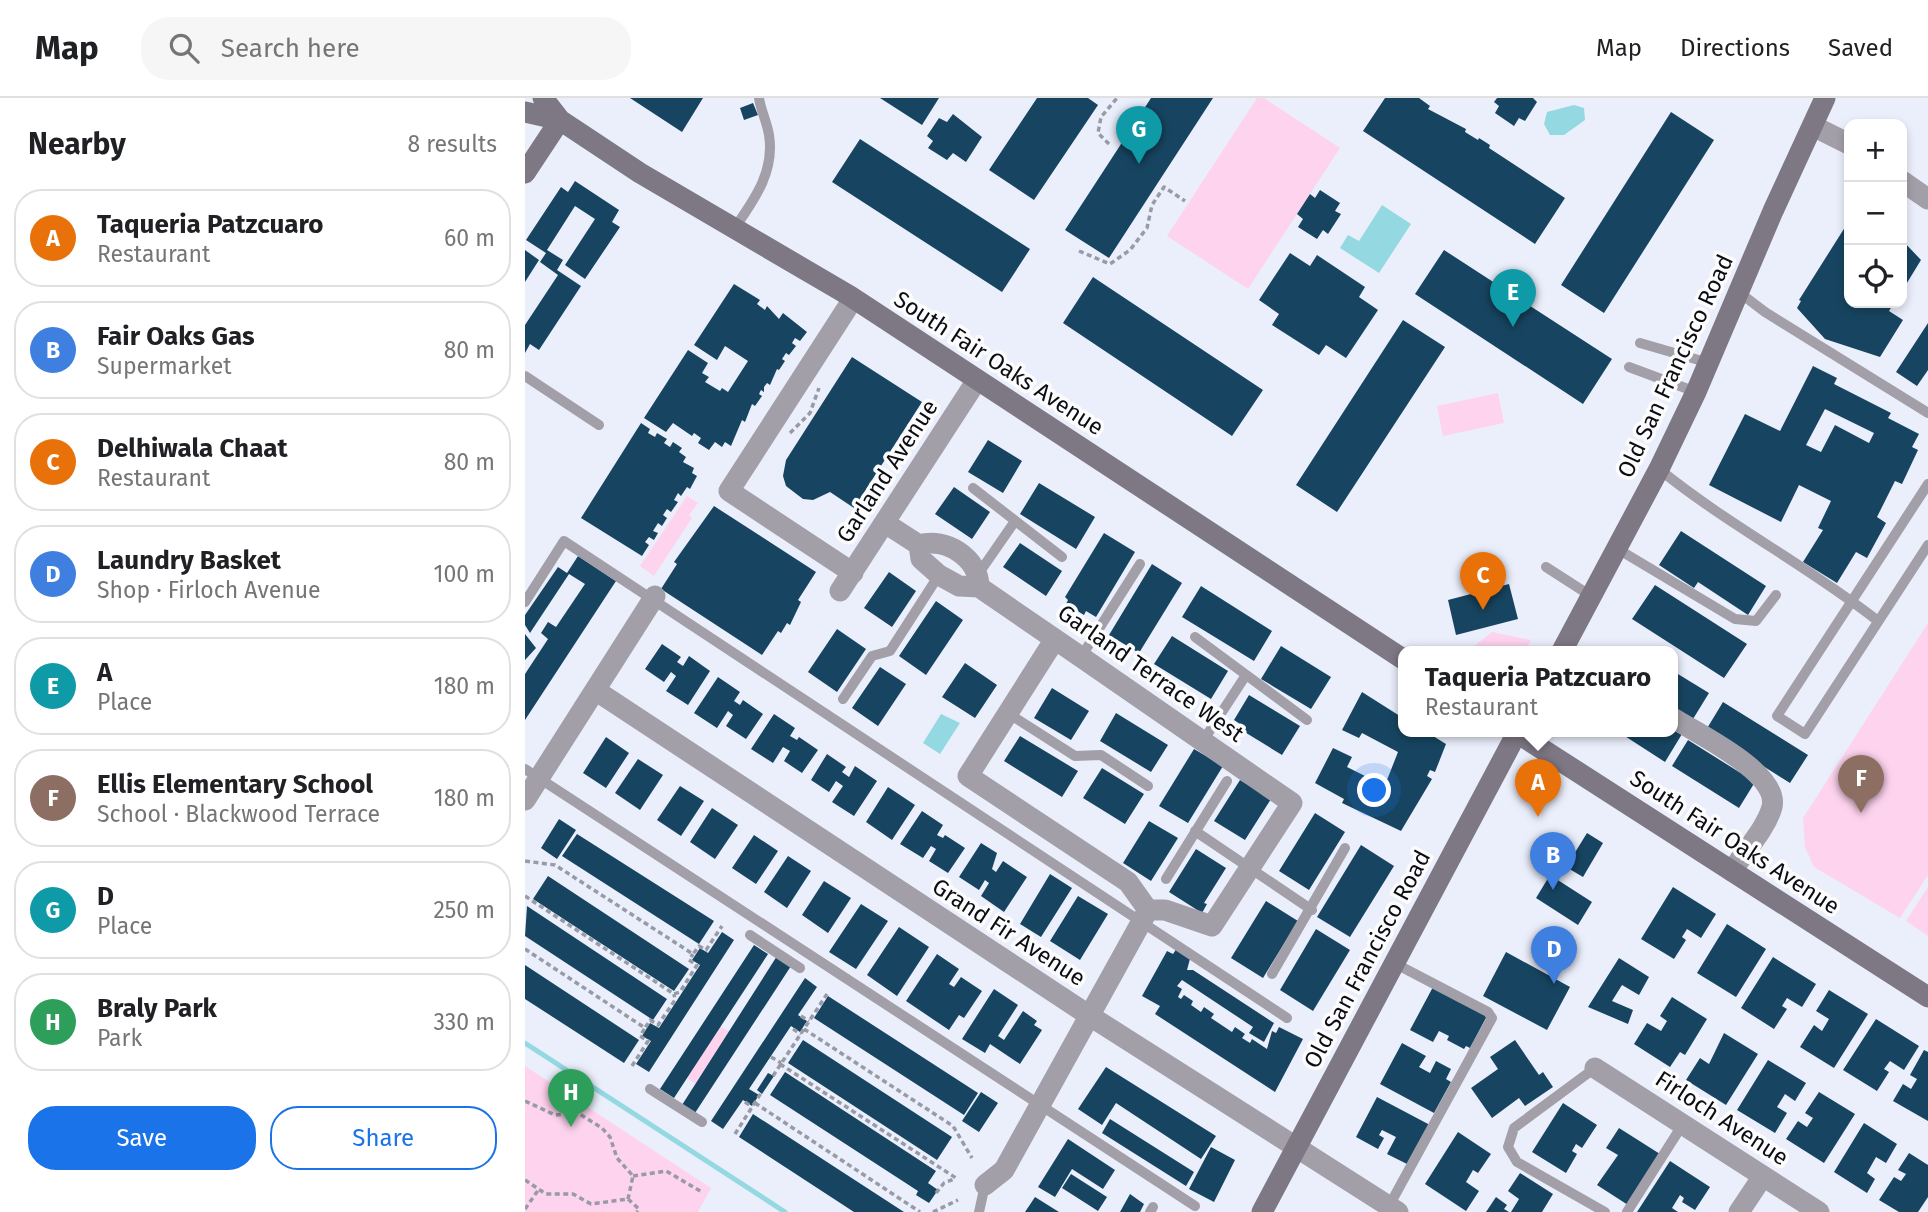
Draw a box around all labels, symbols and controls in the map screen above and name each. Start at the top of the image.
search box [141,17,631,80]
text: Map [35,28,99,68]
icon: search [165,29,203,67]
text: Search here [221,33,360,64]
text: Map [1596,34,1642,62]
text: Directions [1680,34,1790,62]
text: Saved [1828,34,1893,62]
pin: G [1116,106,1162,164]
map controls [1844,119,1907,308]
button: + [1844,119,1907,182]
text: Nearby [28,126,126,162]
text: 8 results [408,130,497,158]
button: − [1844,182,1907,245]
text: Taqueria Patzcuaro [97,209,323,240]
text: A [46,224,60,252]
text: 60 m [444,224,495,252]
text: Restaurant [97,240,210,268]
button: locate [1844,245,1907,308]
street label: Old San Francisco Road [1611,250,1739,482]
pin: E [1490,269,1536,327]
street label: South Fair Oaks Avenue [889,285,1109,441]
text: Fair Oaks Gas [97,321,254,352]
text: B [46,336,60,364]
text: 80 m [444,336,495,364]
text: Supermarket [97,352,232,380]
street label: Garland Avenue [830,394,944,548]
text: Delhiwala Chaat [97,433,288,464]
text: C [46,448,60,476]
text: 80 m [444,448,495,476]
text: Restaurant [97,464,210,492]
text: Laundry Basket [97,545,281,576]
pin: C [1460,552,1506,610]
text: D [46,560,60,588]
text: 100 m [434,560,495,588]
text: Shop · Firloch Avenue [97,576,321,604]
street label: Garland Terrace West [1053,598,1250,748]
popup [1398,646,1678,737]
text: A [97,657,112,688]
text: Taqueria Patzcuaro [1425,662,1651,693]
text: E [47,672,59,700]
text: 180 m [434,672,495,700]
text: Place [97,688,152,716]
text: Restaurant [1425,693,1538,721]
pin: F [1838,755,1884,813]
pin: A [1515,759,1561,817]
street label: South Fair Oaks Avenue [1625,764,1845,920]
text: Ellis Elementary School [97,769,373,800]
your location [1357,773,1391,807]
text: F [47,784,59,812]
text: 180 m [434,784,495,812]
text: School · Blackwood Terrace [97,800,380,828]
pin: B [1530,832,1576,890]
street label: Old San Francisco Road [1298,845,1436,1073]
street label: Grand Fir Avenue [927,872,1091,992]
text: D [97,881,114,912]
text: G [46,896,60,924]
text: 250 m [433,896,495,924]
text: Place [97,912,152,940]
pin: D [1531,926,1577,984]
text: Braly Park [97,993,217,1024]
text: H [45,1008,61,1036]
text: 330 m [433,1008,495,1036]
text: Park [97,1024,142,1052]
street label: Firloch Avenue [1650,1065,1794,1171]
pin: H [548,1069,594,1127]
button: Save [28,1106,256,1170]
button: Share [270,1106,497,1170]

